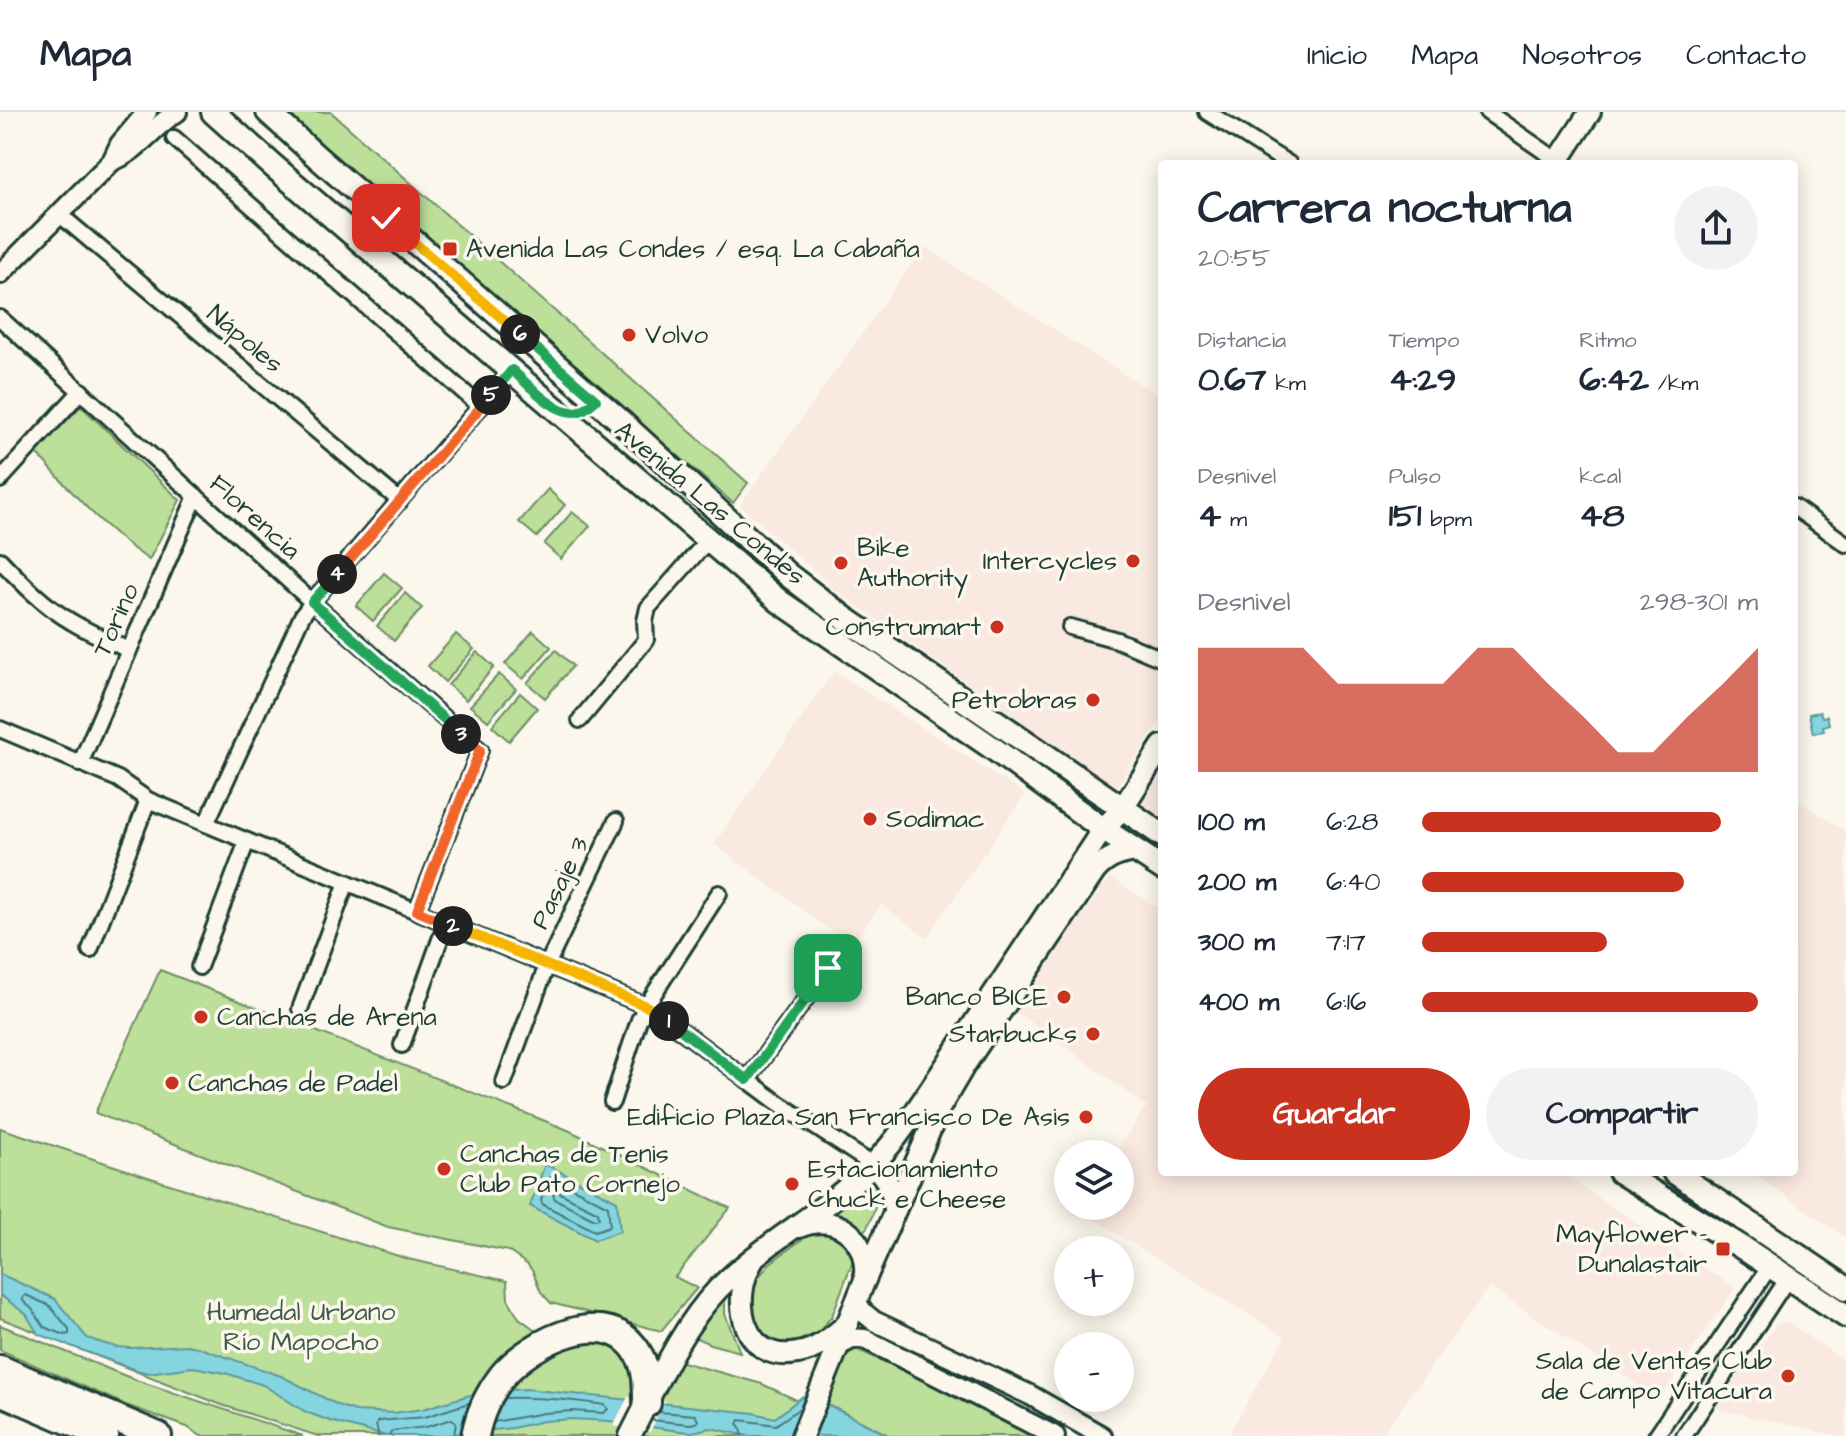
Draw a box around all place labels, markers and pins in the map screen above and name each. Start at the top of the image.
pin [352,184,420,252]
place label: Avenida Las Condes / esq. La Cabaña [466,231,920,267]
marker: Avenida Las Condes / esq. La Cabaña [441,240,459,258]
pin: 6 [500,314,540,354]
place label: Volvo [645,317,708,353]
marker: Volvo [620,326,638,344]
pin: 5 [471,375,511,415]
place label: Bike Authority [857,530,968,598]
place label: Intercycles [983,543,1117,581]
marker: Intercycles [1124,552,1142,570]
pin: 4 [317,554,357,594]
marker: Bike Authority [832,554,850,572]
place label: Construmart [826,609,981,645]
marker: Construmart [988,618,1006,636]
place label: Petrobras [952,682,1077,718]
marker: Petrobras [1084,691,1102,709]
pin: 3 [441,714,481,754]
place label: Sodimac [886,801,985,837]
marker: Sodimac [861,810,879,828]
pin: 2 [433,906,473,946]
pin [794,934,862,1002]
place label: Banco BICE [906,979,1048,1015]
marker: Banco BICE [1055,988,1073,1006]
place label: Canchas de Arena [217,999,437,1035]
pin: 1 [649,1001,689,1041]
marker: Canchas de Arena [192,1008,210,1026]
place label: Starbucks [949,1016,1077,1052]
marker: Starbucks [1084,1025,1102,1043]
place label: Canchas de Padel [188,1065,398,1101]
marker: Canchas de Padel [163,1074,181,1092]
place label: Edificio Plaza San Francisco De Asis [627,1099,1070,1135]
marker: Edificio Plaza San Francisco De Asis [1077,1108,1095,1126]
place label: Canchas de Tenis Club Pato Cornejo [460,1136,680,1202]
place label: Estacionamiento Chuck e Cheese [808,1151,1006,1217]
marker: Canchas de Tenis Club Pato Cornejo [435,1160,453,1178]
marker: Estacionamiento Chuck e Cheese [783,1175,801,1193]
place label: Mayflower - Dunalastair [1556,1216,1707,1282]
marker: Mayflower - Dunalastair [1714,1240,1732,1258]
place label: Sala de Ventas Club de Campo Vitacura [1536,1343,1772,1409]
marker: Sala de Ventas Club de Campo Vitacura [1779,1367,1797,1385]

